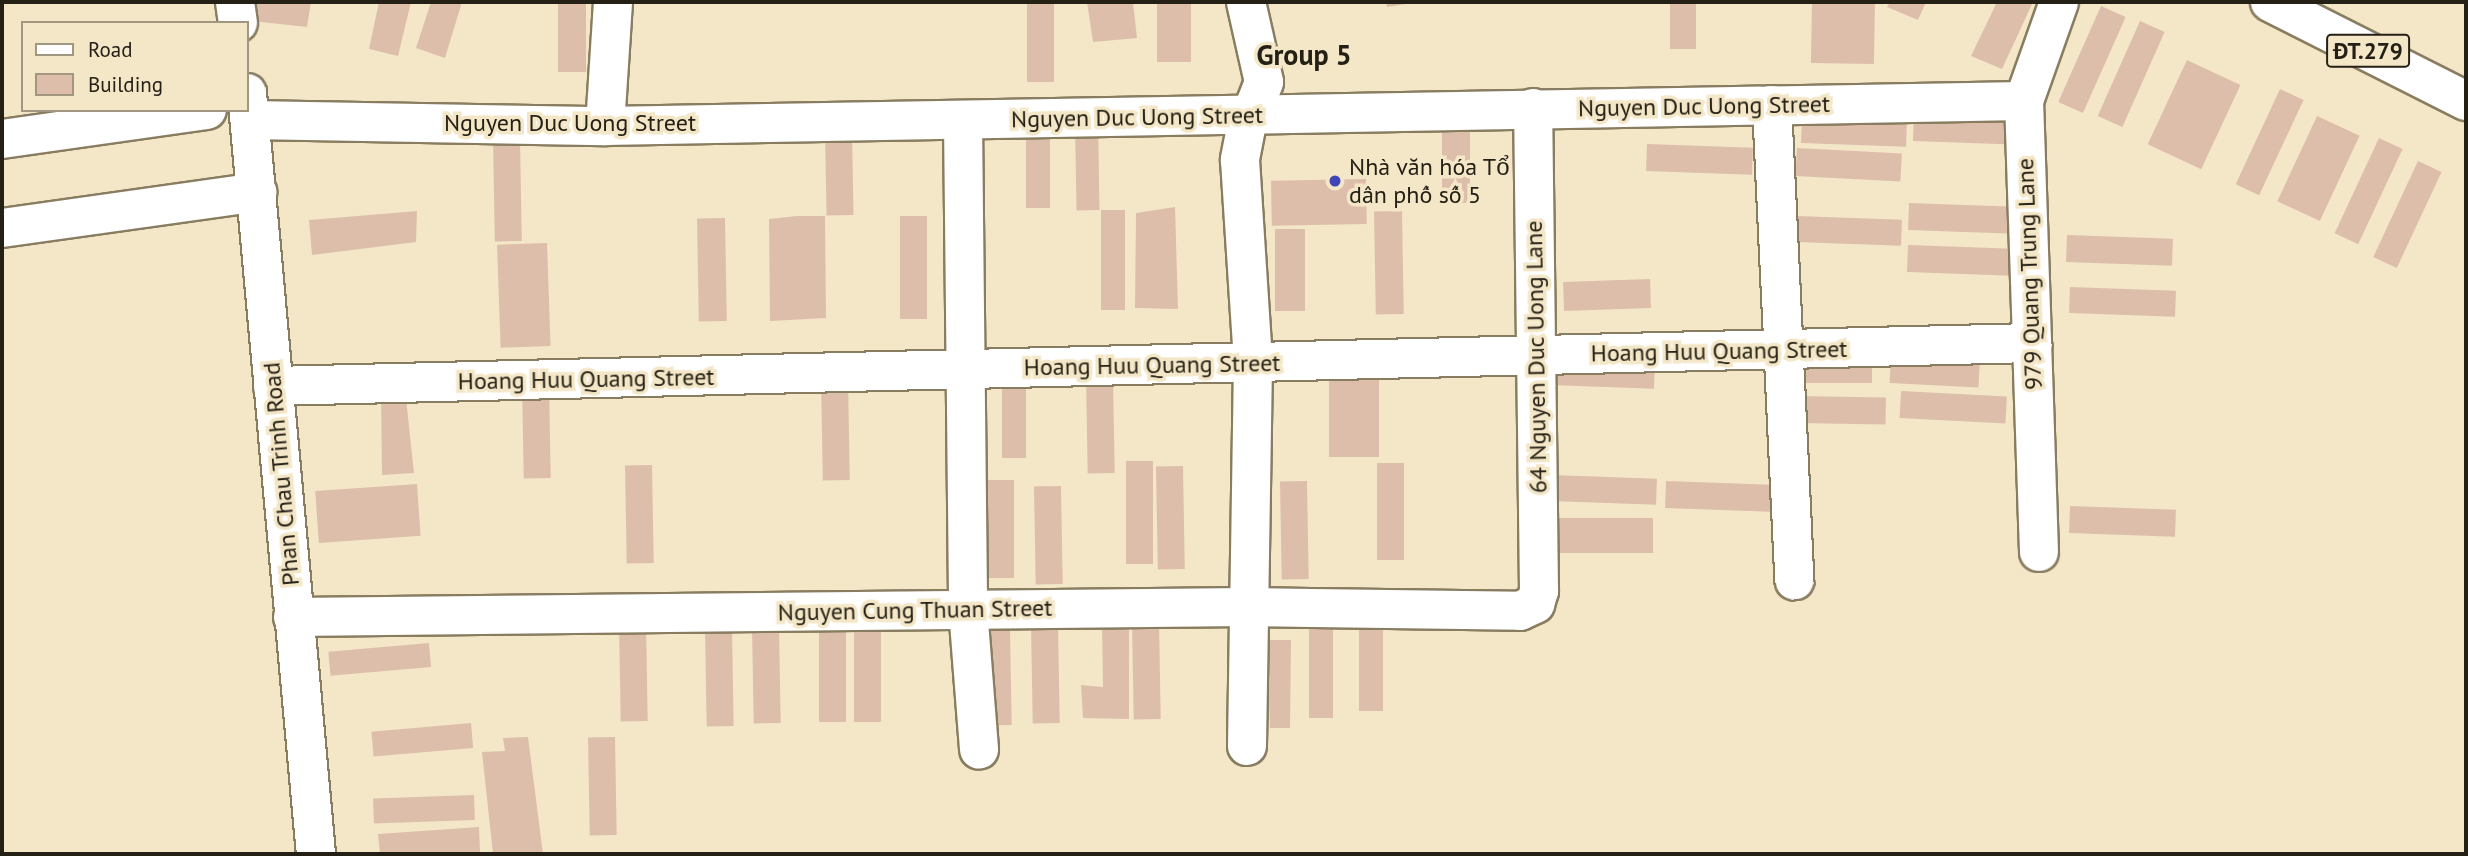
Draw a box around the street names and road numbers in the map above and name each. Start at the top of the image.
road number: ĐT.279 [2326,32,2410,70]
street label: Nguyen Duc Uong Street [1577,89,1831,123]
street label: Nguyen Duc Uong Street [1010,100,1264,134]
street label: Nguyen Duc Uong Street [444,109,696,137]
street label: 979 Quang Trung Lane [2011,157,2047,391]
street label: 64 Nguyen Duc Uong Lane [1519,220,1553,494]
street label: Hoang Huu Quang Street [1590,334,1848,368]
street label: Hoang Huu Quang Street [1023,348,1281,382]
street label: Phan Chau Trinh Road [257,361,305,587]
street label: Hoang Huu Quang Street [457,362,715,396]
street label: Nguyen Cung Thuan Street [777,593,1053,627]

